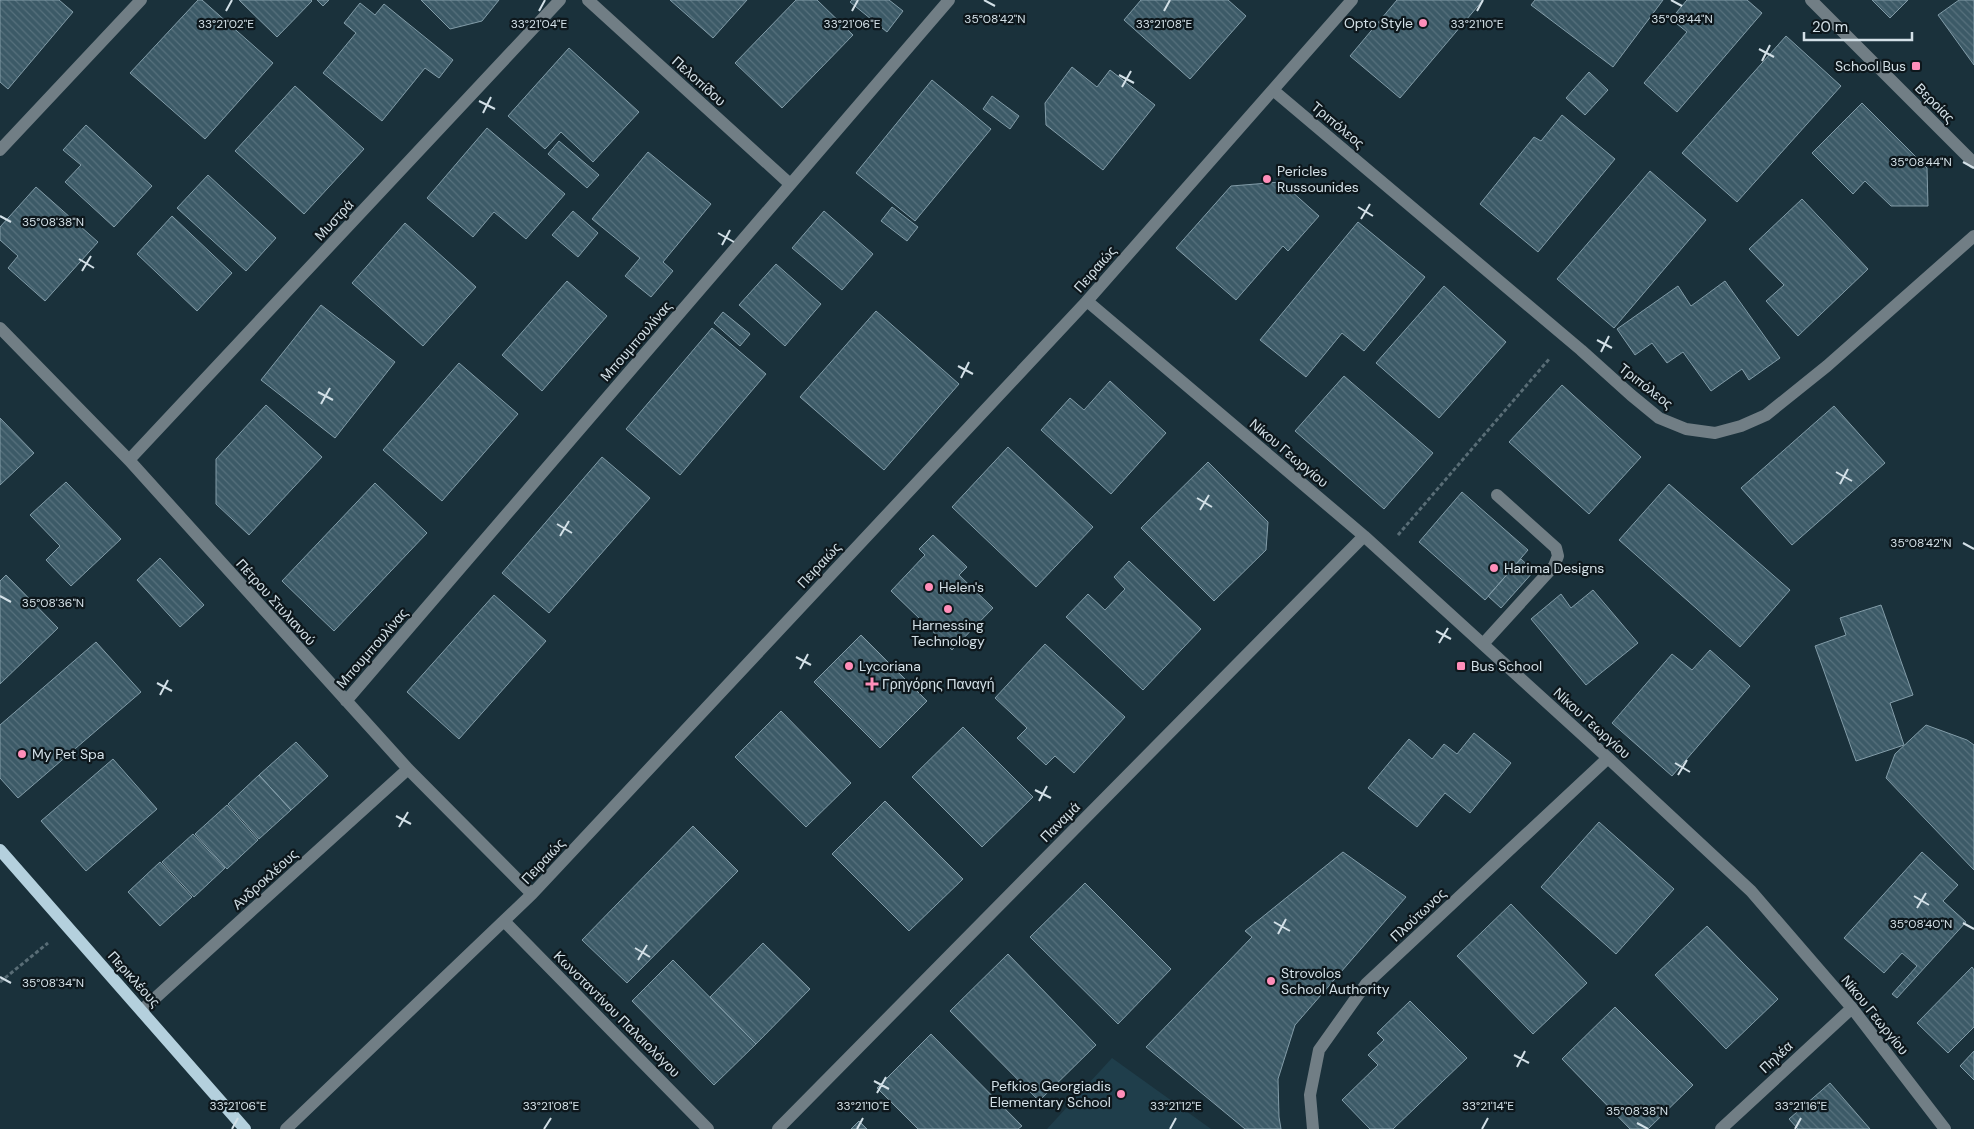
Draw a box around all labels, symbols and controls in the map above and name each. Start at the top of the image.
scale bar [1804,10,1912,42]
text: 35°08'42"N [964,11,1026,27]
text: 35°08'44"N [1651,11,1713,27]
place label: Opto Style [1344,14,1413,32]
text: 33°21'02"E [198,16,254,32]
text: 33°21'04"E [511,16,568,32]
text: 33°21'06"E [824,16,881,32]
text: 33°21'08"E [1136,16,1193,32]
text: 33°21'10"E [1450,16,1504,32]
marker: Opto Style [1417,17,1429,29]
text: 20 m [1812,17,1848,37]
street label: Πελοπίδου [668,52,730,110]
place label: School Bus [1835,57,1906,75]
marker: School Bus [1910,60,1922,72]
street label: Βεροίας [1911,79,1959,127]
street label: Τριπόλεος [1308,98,1368,153]
text: 35°08'44"N [1890,154,1952,170]
place label: Pericles Russounides [1277,162,1359,196]
marker: Pericles Russounides [1261,173,1273,185]
street label: Μυστρά [311,196,357,244]
text: 35°08'38"N [22,214,84,230]
street label: Πειραιώς [1070,242,1120,296]
street label: Μπουμπουλίνας [596,297,676,385]
street label: Τριπόλεος [1615,359,1677,413]
street label: Νίκου Γεωργίου [1246,415,1332,491]
text: 35°08'42"N [1890,535,1952,551]
street label: Πειραιώς [793,538,845,592]
street label: Πέτρου Στυλιανού [232,555,320,649]
place label: Harima Designs [1504,559,1604,577]
marker: Harima Designs [1488,562,1500,574]
place label: Helen's [939,578,984,596]
marker: Helen's [923,581,935,593]
text: 35°08'36"N [22,595,84,611]
marker: Harnessing Technology [942,603,954,615]
street label: Μπουμπουλίνας [332,604,412,692]
place label: Harnessing Technology [911,616,985,650]
place label: Lycoriana [859,657,921,675]
place label: Bus School [1471,657,1542,675]
marker: Lycoriana [843,660,855,672]
marker: Bus School [1455,660,1467,672]
place label: Γρηγόρης Παναγή [882,675,995,693]
marker: Γρηγόρης Παναγή [866,678,878,690]
street label: Νίκου Γεωργίου [1550,684,1634,762]
place label: My Pet Spa [32,745,104,763]
marker: My Pet Spa [16,748,28,760]
street label: Παναμά [1036,798,1084,846]
street label: Πειραιώς [517,834,569,888]
street label: Ανδροκλέους [228,845,302,913]
street label: Πλούτωνος [1386,884,1450,946]
text: 35°08'40"N [1890,916,1952,932]
street label: Περικλέους [104,947,164,1011]
street label: Κωνσταντίνου Παλαιολόγου [550,947,684,1081]
place label: Strovolos School Authority [1281,964,1390,998]
street label: Νίκου Γεωργίου [1837,971,1913,1059]
text: 35°08'34"N [22,975,84,991]
marker: Strovolos School Authority [1265,975,1277,987]
street label: Πηλέα [1756,1037,1796,1077]
place label: Pefkios Georgiadis Elementary School [990,1077,1111,1111]
marker: Pefkios Georgiadis Elementary School [1115,1088,1127,1100]
text: 33°21'06"E [210,1098,267,1114]
text: 33°21'08"E [523,1098,580,1114]
text: 33°21'10"E [836,1098,890,1114]
text: 33°21'12"E [1150,1098,1202,1114]
text: 33°21'14"E [1462,1098,1514,1114]
text: 33°21'16"E [1775,1098,1827,1114]
text: 35°08'38"N [1606,1103,1668,1119]

